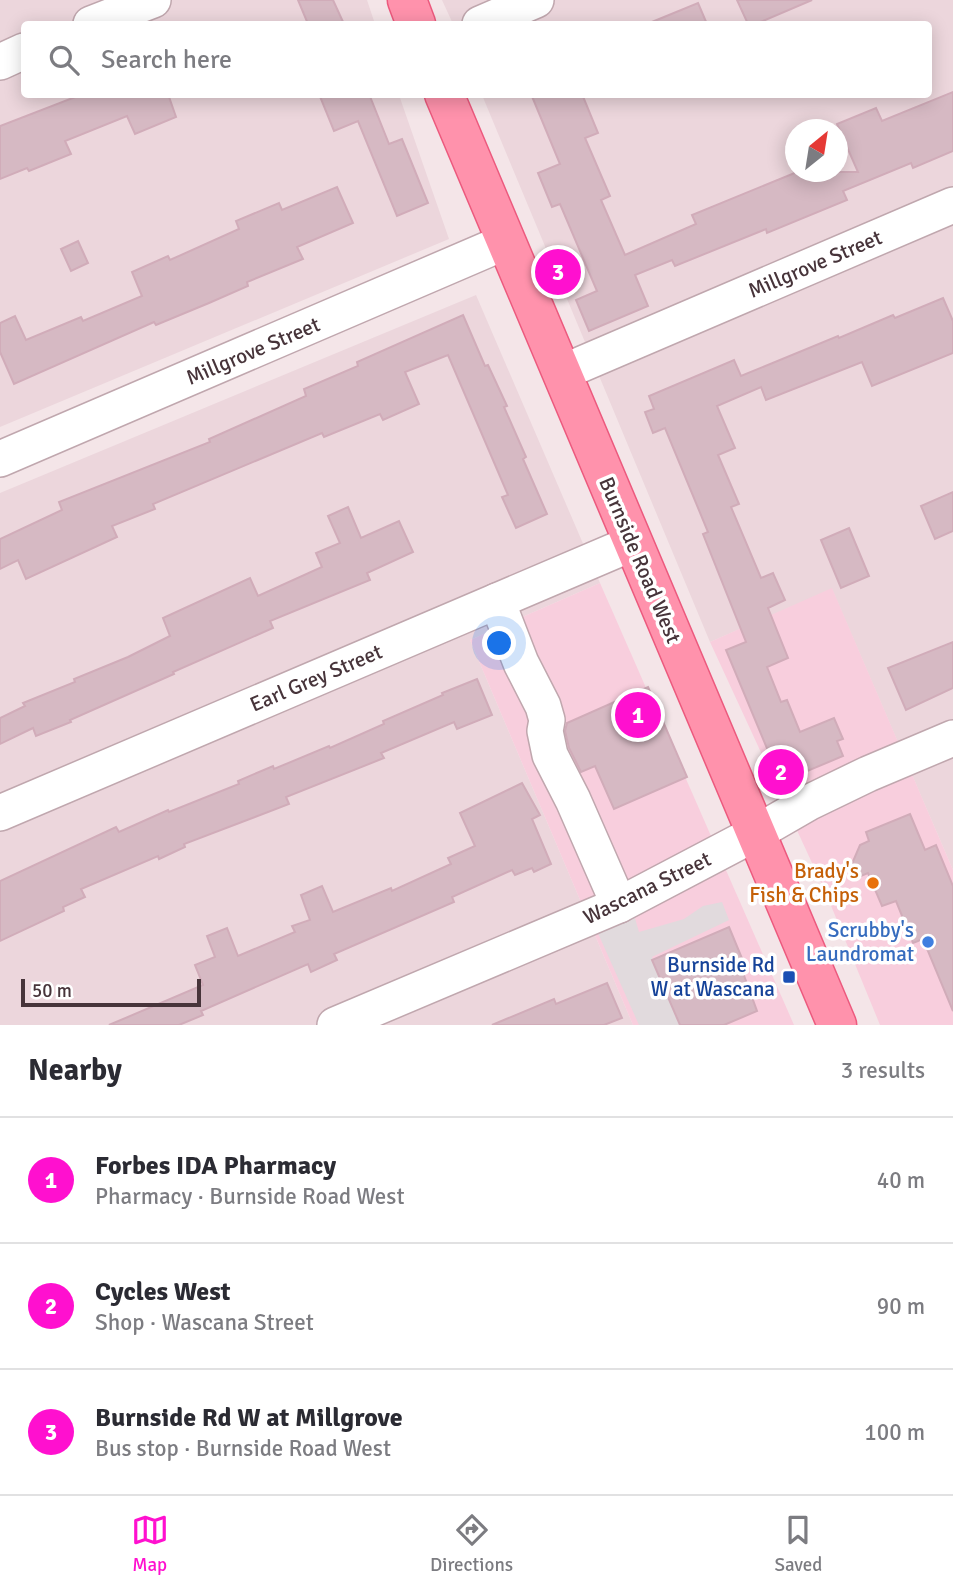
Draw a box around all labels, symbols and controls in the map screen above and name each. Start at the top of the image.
search box [21,21,932,98]
icon: search [45,41,83,79]
text: Search here [101,44,232,76]
north arrow [785,119,848,182]
street label: Millgrove Street [744,224,886,304]
pin: 3 [535,246,581,298]
street label: Millgrove Street [182,311,324,391]
street label: Burnside Road West [593,473,687,647]
your location [482,626,516,660]
street label: Earl Grey Street [246,638,386,718]
pin: 1 [615,689,661,741]
pin: 2 [758,746,804,798]
street label: Wascana Street [579,846,715,930]
place label: Brady's Fish & Chips [749,858,859,908]
marker: Brady's Fish & Chips [865,875,881,891]
place label: Scrubby's Laundromat [806,917,914,967]
marker: Scrubby's Laundromat [920,934,936,950]
place label: Burnside Rd W at Wascana [651,952,775,1002]
marker: Burnside Rd W at Wascana [781,969,797,985]
scale bar [21,976,201,1008]
text: 50 m [32,979,72,1003]
text: Nearby [28,1052,122,1089]
text: 3 results [841,1056,925,1085]
text: Forbes IDA Pharmacy [95,1150,336,1182]
text: 1 [45,1166,57,1195]
text: 40 m [877,1166,925,1195]
text: Pharmacy · Burnside Road West [95,1182,404,1211]
text: Cycles West [95,1276,230,1308]
text: 2 [45,1292,57,1321]
text: 90 m [877,1292,925,1321]
text: Shop · Wascana Street [95,1308,314,1337]
text: Burnside Rd W at Millgrove [95,1402,403,1434]
text: 3 [45,1418,57,1447]
text: 100 m [864,1418,925,1447]
text: Bus stop · Burnside Road West [95,1434,391,1463]
tab: Map [131,1511,169,1577]
tab: Directions [430,1511,513,1577]
tab: Saved [774,1511,822,1577]

